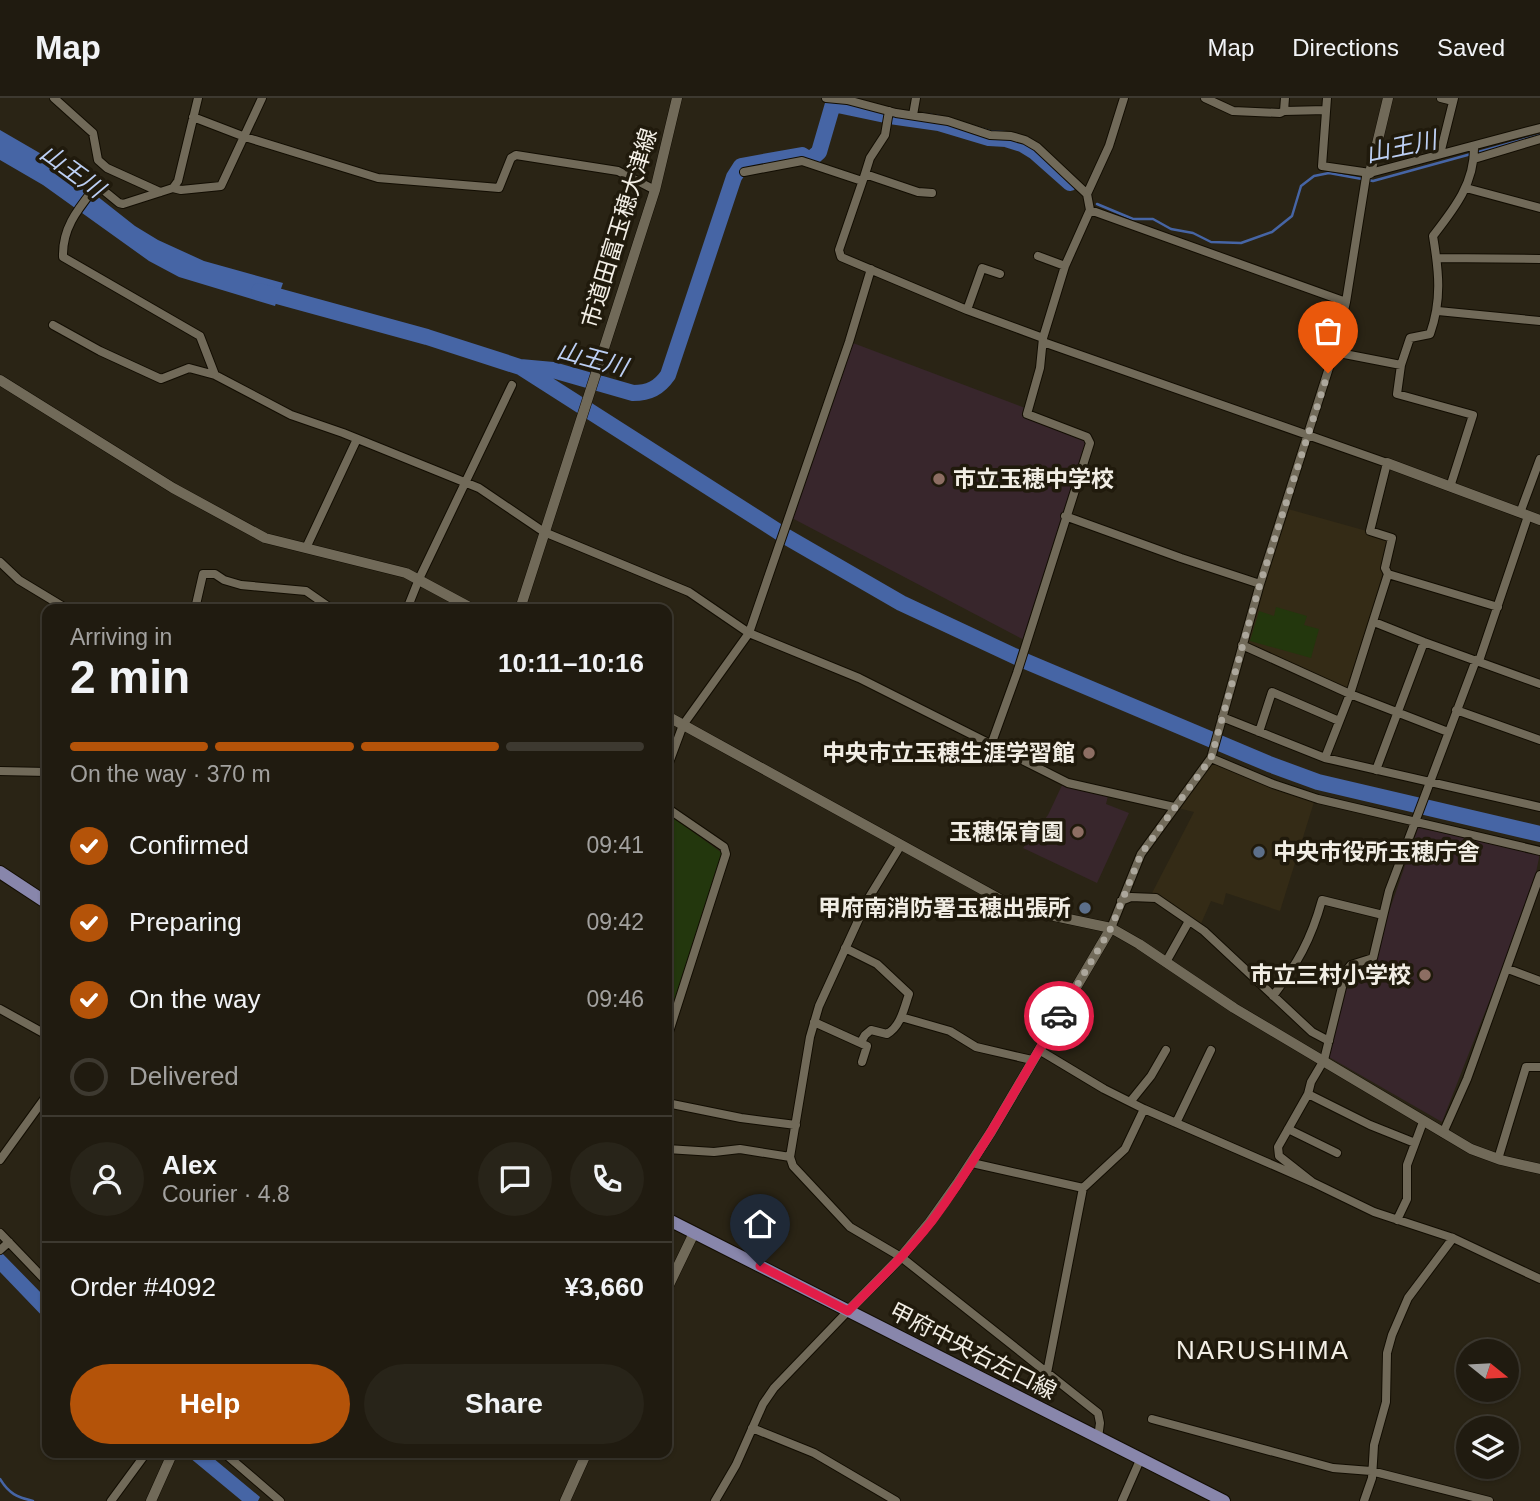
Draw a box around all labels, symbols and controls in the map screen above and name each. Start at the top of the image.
text: Map [35,29,101,66]
text: Map [1208,34,1254,61]
text: Directions [1292,34,1399,61]
text: Saved [1437,34,1505,61]
street label: 市道田富玉穂大津線 [576,125,662,331]
water label: 山王川 [1363,125,1442,167]
water label: 山王川 [35,139,112,204]
pin [1298,301,1358,373]
icon: bag [1309,312,1347,350]
water label: 山王川 [554,336,633,382]
place label: 市立玉穂中学校 [953,466,1114,492]
marker: 市立玉穂中学校 [931,471,947,487]
text: Arriving in [70,624,172,650]
text: 10:11–10:16 [498,648,644,678]
text: 2 min [70,651,190,703]
place label: 中央市立玉穂生涯学習館 [822,740,1075,766]
marker: 中央市立玉穂生涯学習館 [1081,745,1097,761]
text: On the way · 370 m [70,761,271,787]
place label: 玉穂保育園 [949,819,1064,845]
marker: 玉穂保育園 [1070,824,1086,840]
icon: check [70,827,108,865]
text: Confirmed [129,830,249,860]
text: 09:41 [586,832,644,858]
place label: 中央市役所玉穂庁舎 [1273,839,1480,865]
marker: 中央市役所玉穂庁舎 [1251,844,1267,860]
place label: 甲府南消防署玉穂出張所 [818,895,1071,921]
marker: 甲府南消防署玉穂出張所 [1077,900,1093,916]
icon: check [70,904,108,942]
text: Preparing [129,907,242,937]
text: 09:42 [586,909,644,935]
place label: 市立三村小学校 [1250,962,1411,988]
marker: 市立三村小学校 [1417,967,1433,983]
icon: check [70,981,108,1019]
courier [1024,981,1094,1051]
text: On the way [129,984,261,1014]
text: 09:46 [586,986,644,1012]
icon: car [1040,997,1078,1035]
text: Delivered [129,1061,239,1091]
button: person [70,1142,144,1216]
button: chat [478,1142,552,1216]
button: phone [570,1142,644,1216]
text: Alex [162,1150,217,1180]
text: Courier · 4.8 [162,1181,290,1207]
pin [730,1194,790,1266]
icon: home [741,1205,779,1243]
text: Order #4092 [70,1272,216,1302]
text: ¥3,660 [564,1272,644,1302]
street label: 甲府中央右左口線 [885,1298,1061,1404]
district label: NARUSHIMA [1176,1335,1350,1365]
north arrow [1456,1339,1519,1402]
map controls [1456,1339,1519,1479]
button: Help [70,1364,350,1444]
button: Share [364,1364,644,1444]
button: layers [1456,1416,1519,1479]

